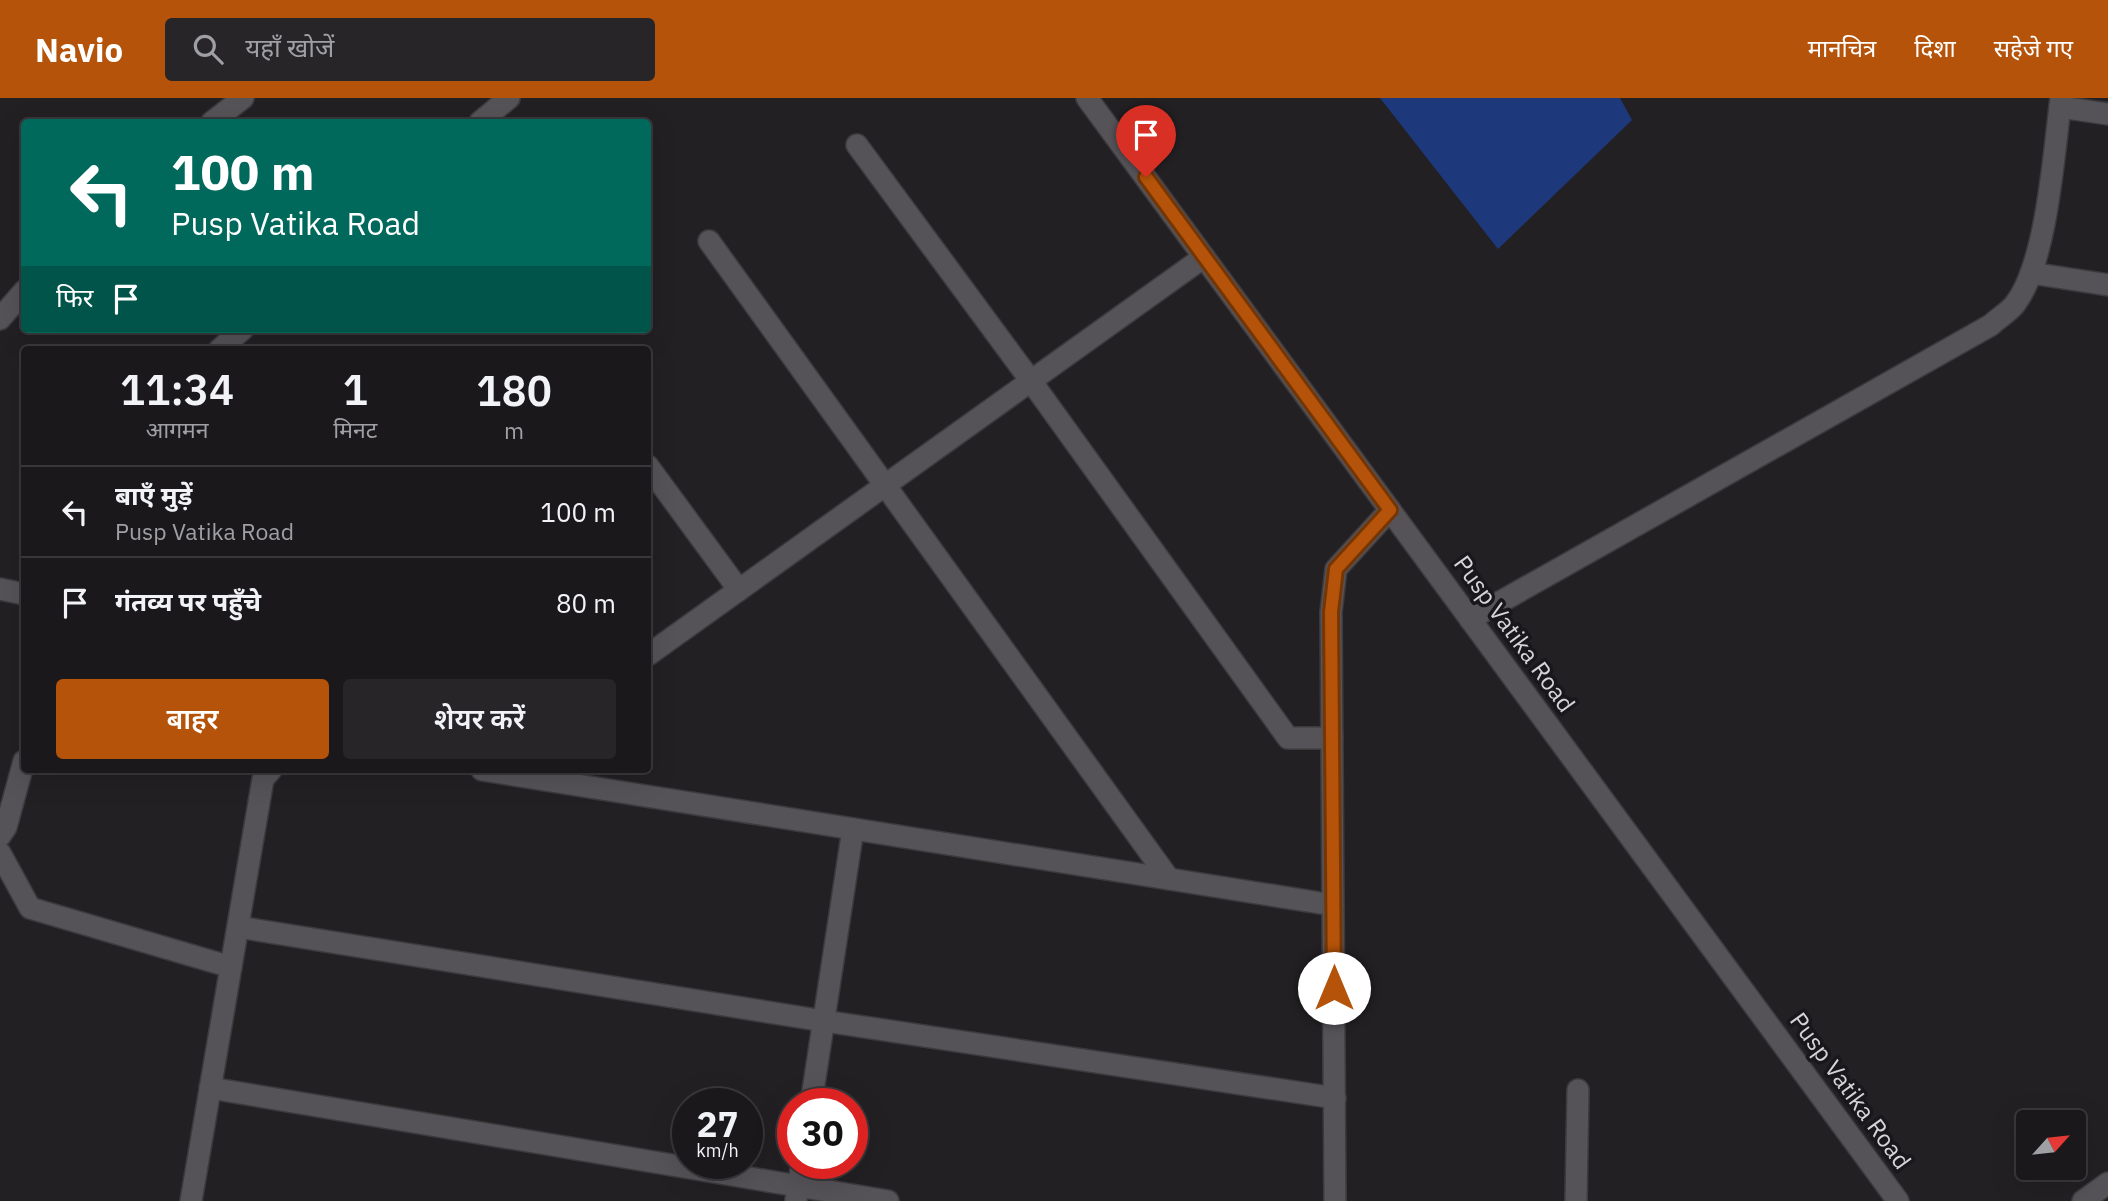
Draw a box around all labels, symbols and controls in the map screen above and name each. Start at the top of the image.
search box [165,18,655,81]
text: Navio [35,28,123,71]
icon: search [189,30,227,68]
text: यहाँ खोजें [245,30,334,64]
text: मानचित्र [1808,32,1876,64]
text: दिशा [1914,32,1956,64]
text: सहेजे गए [1994,32,2073,64]
pin [1116,105,1176,177]
icon: arrive [1127,116,1165,154]
text: 100 m [171,140,315,203]
icon: left [56,147,147,238]
text: Pusp Vatika Road [171,202,420,244]
text: फिर [56,280,93,314]
icon: arrive [107,280,145,318]
text: 11:34 [120,362,234,417]
text: 1 [343,362,368,417]
text: 180 [476,363,552,418]
text: आगमन [146,414,209,444]
text: मिनट [333,414,377,444]
text: m [504,415,524,445]
text: बाएँ मुड़ें [115,478,192,512]
icon: left [56,493,94,531]
text: 100 m [540,495,616,529]
text: Pusp Vatika Road [115,516,294,546]
street label: Pusp Vatika Road [1447,548,1583,718]
icon: arrive [56,584,94,622]
text: गंतव्य पर पहुँचे [115,584,261,618]
text: 80 m [556,586,616,620]
button: बाहर [56,679,329,759]
button: शेयर करें [343,679,616,759]
position arrow [1297,951,1371,1025]
street label: Pusp Vatika Road [1783,1005,1919,1175]
speed limit sign: 30 [777,1088,868,1179]
text: 27 [696,1101,739,1147]
north arrow [2016,1110,2086,1180]
map controls [2016,1110,2086,1180]
text: km/h [696,1139,739,1162]

